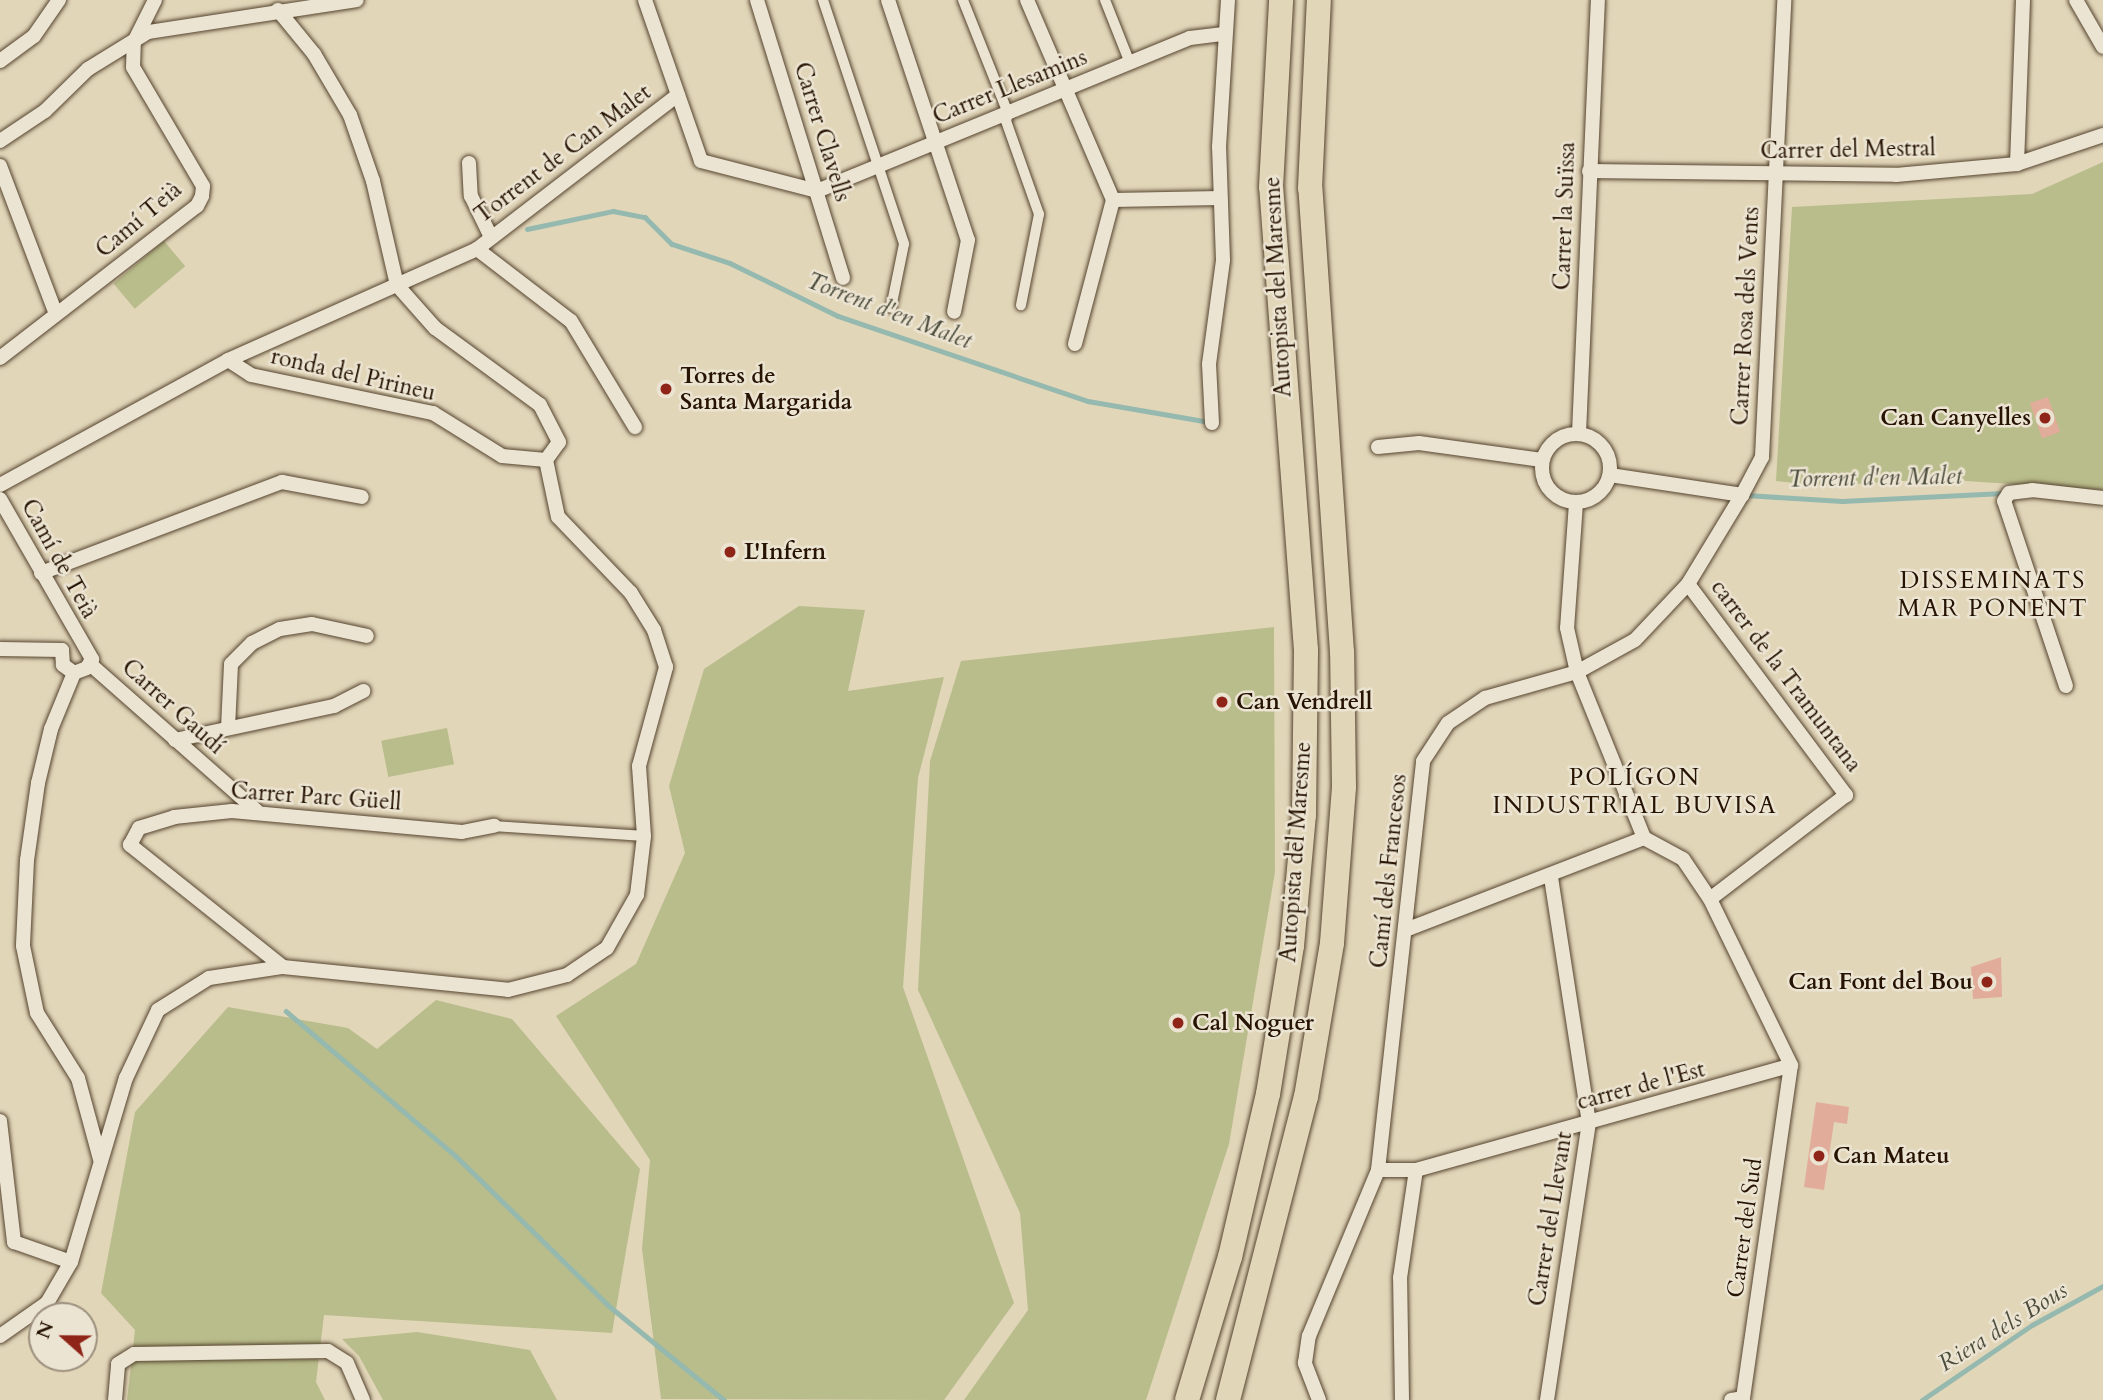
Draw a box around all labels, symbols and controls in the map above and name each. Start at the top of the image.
street label: Carrer Llesamins [929,44,1091,130]
street label: Carrer Clavells [788,59,856,205]
street label: Torrent de Can Malet [469,79,657,229]
street label: Carrer del Mestral [1760,135,1936,165]
street label: Carrer la Suïssa [1549,141,1581,291]
street label: Camí Teià [91,176,187,264]
street label: Autopista del Maresme [1258,176,1298,398]
street label: Carrer Rosa dels Vents [1726,206,1766,426]
water label: Torrent d'en Malet [802,266,976,356]
street label: ronda del Pirineu [268,343,438,407]
place label: Torres de Santa Margarida [680,362,852,416]
marker: Torres de Santa Margarida [658,381,674,397]
place label: Can Canyelles [1880,404,2031,432]
marker: Can Canyelles [2037,410,2053,426]
water label: Torrent d'en Malet [1788,462,1962,494]
street label: Camí de Teià [15,494,103,624]
place label: L'Infern [744,538,826,566]
marker: L'Infern [722,544,738,560]
district label: DISSEMINATS MAR PONENT [1899,567,2087,623]
street label: carrer de la Tramuntana [1705,574,1867,778]
street label: Carrer Gaudí [116,654,230,760]
place label: Can Vendrell [1236,688,1372,716]
marker: Can Vendrell [1214,694,1230,710]
street label: Autopista del Maresme [1275,741,1317,963]
district label: POLÍGON INDUSTRIAL BUVISA [1495,764,1775,820]
street label: Camí dels Francesos [1365,772,1413,970]
street label: Carrer Parc Güell [230,777,402,817]
place label: Can Font del Bou [1788,968,1973,996]
marker: Can Font del Bou [1979,974,1995,990]
place label: Cal Noguer [1192,1009,1314,1037]
marker: Cal Noguer [1170,1015,1186,1031]
street label: carrer de l'Est [1574,1056,1708,1116]
street label: Carrer del Llevant [1524,1130,1578,1308]
place label: Can Mateu [1833,1142,1950,1170]
marker: Can Mateu [1811,1148,1827,1164]
street label: Carrer del Sud [1722,1157,1768,1299]
water label: Riera dels Bous [1933,1276,2073,1378]
north arrow [28,1302,98,1372]
text: N [30,1318,60,1343]

